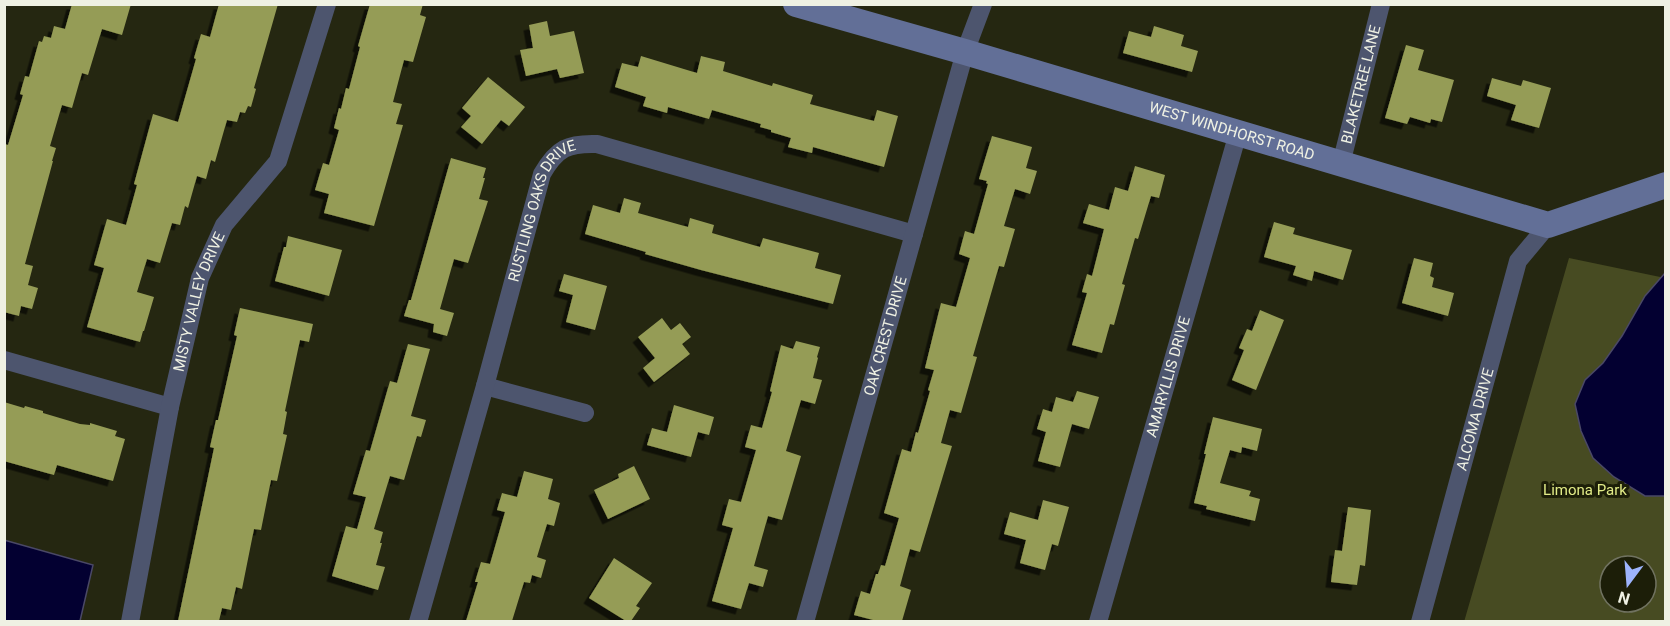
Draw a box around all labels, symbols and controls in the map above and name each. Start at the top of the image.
street label: BLAKETREE LANE [1337,23,1384,146]
street label: WEST WINDHORST ROAD [1147,98,1317,164]
street label: RUSTLING OAKS DRIVE [504,136,578,284]
street label: MISTY VALLEY DRIVE [170,229,229,373]
street label: OAK CREST DRIVE [860,274,911,398]
street label: AMARYLLIS DRIVE [1142,314,1194,439]
street label: ALCOMA DRIVE [1453,366,1498,473]
park label: Limona Park [1543,481,1627,499]
north arrow [1598,554,1658,614]
text: N [1616,587,1632,609]

